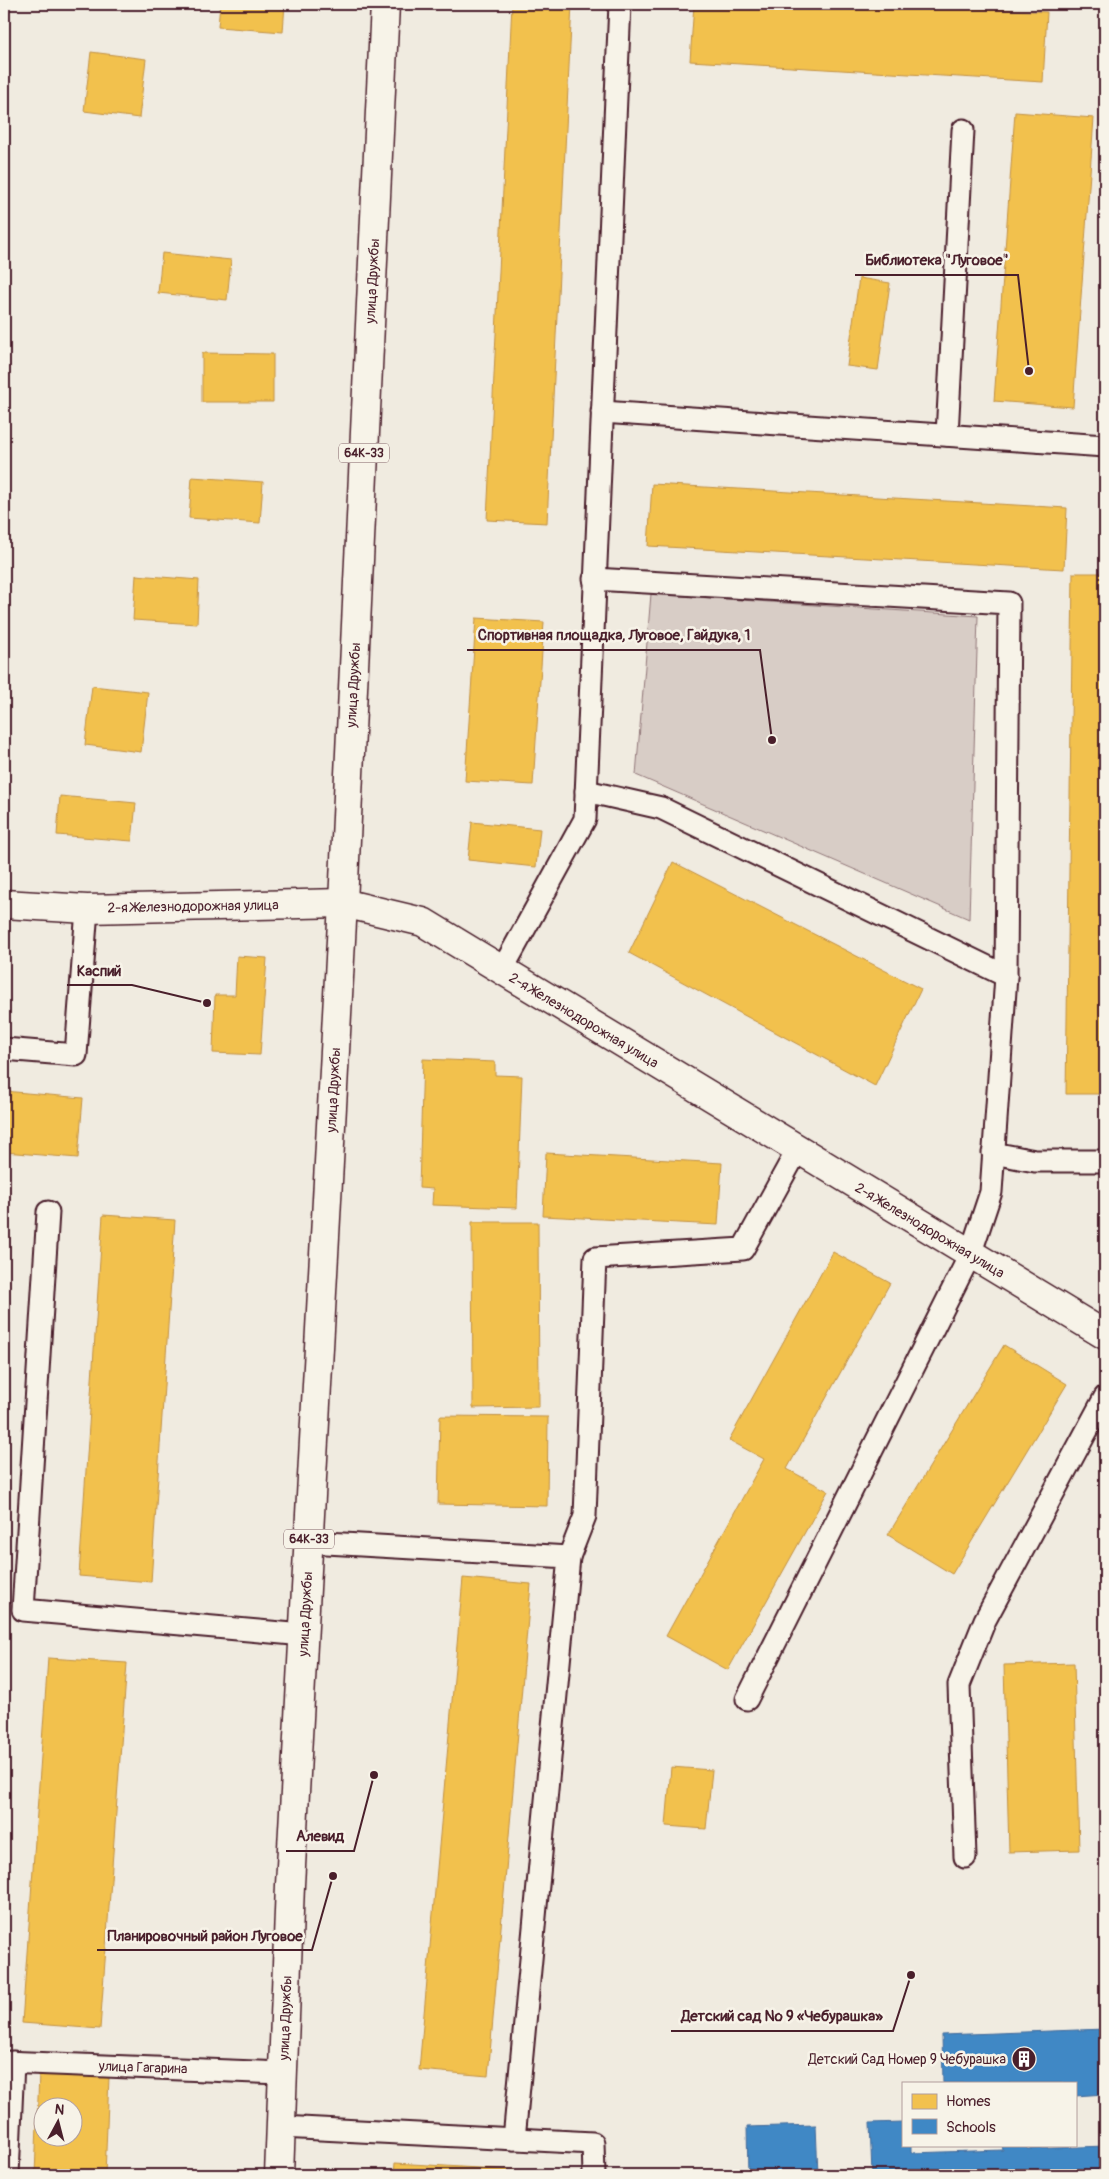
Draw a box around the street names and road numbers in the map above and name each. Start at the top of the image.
street label: улица Дружбы [362,238,383,325]
road number: 64К-33 [339,443,389,462]
street label: улица Дружбы [343,642,364,729]
street label: 2-я Железнодорожная улица [107,897,279,916]
street label: 2-я Железнодорожная улица [506,969,662,1072]
street label: улица Дружбы [323,1047,344,1134]
street label: 2-я Железнодорожная улица [852,1179,1008,1282]
road number: 64К-33 [284,1530,334,1548]
street label: улица Дружбы [295,1571,316,1658]
street label: улица Дружбы [275,1975,295,2062]
street label: улица Гагарина [97,2057,188,2078]

